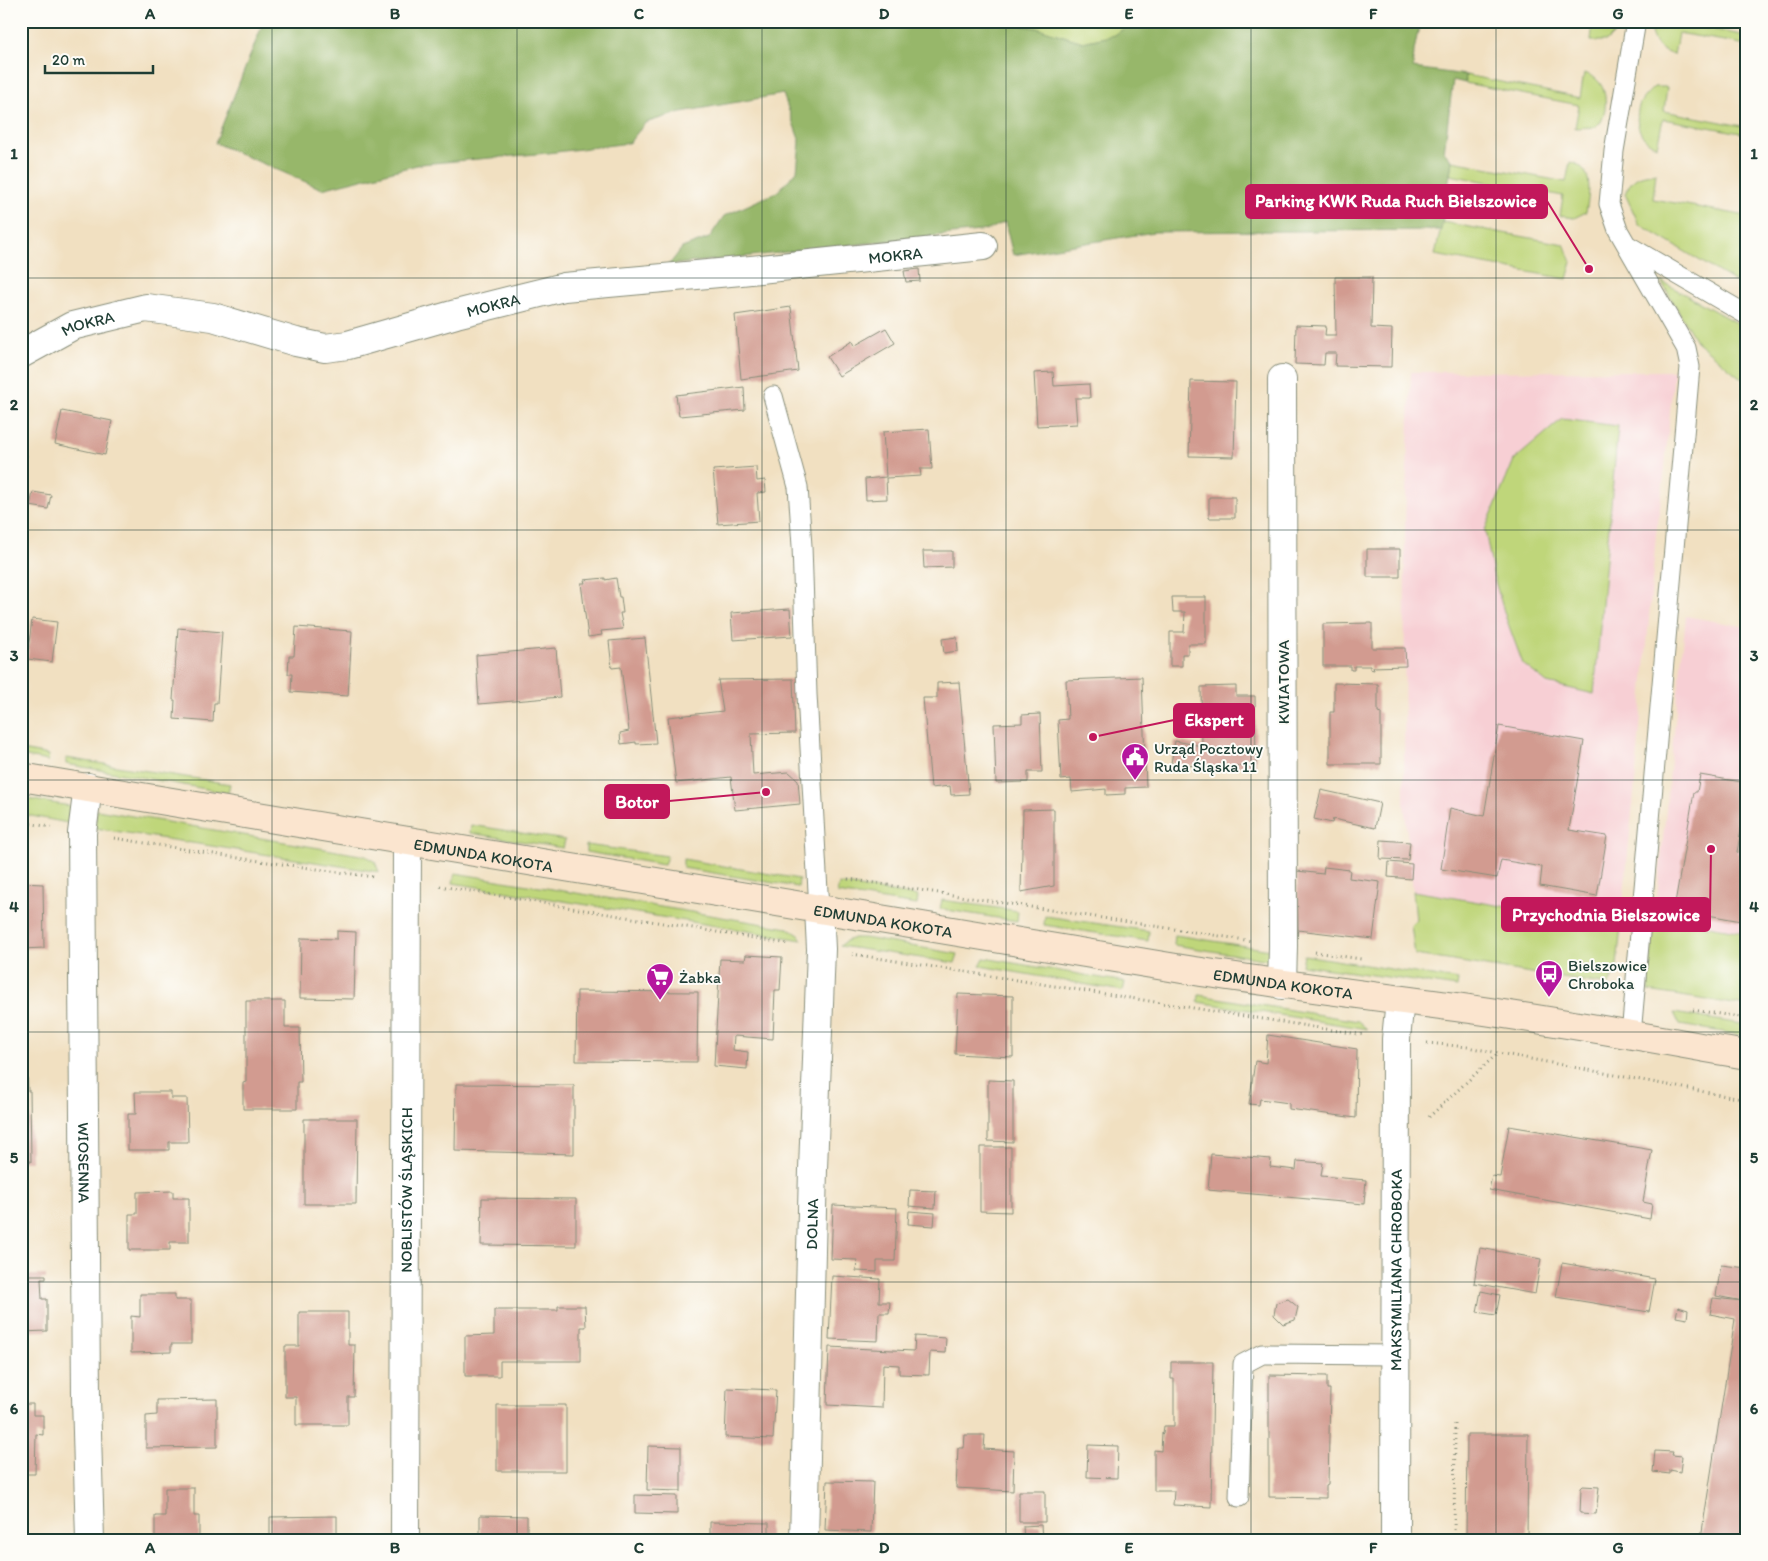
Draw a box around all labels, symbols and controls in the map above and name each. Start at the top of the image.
text: A [144,4,156,23]
text: B [390,4,401,23]
text: C [634,4,645,23]
text: D [879,4,890,23]
text: E [1125,4,1134,23]
text: F [1369,4,1378,23]
text: G [1612,4,1624,23]
scale bar [45,42,152,74]
text: 20 m [52,51,86,69]
text: 1 [10,144,18,163]
text: 1 [1750,144,1758,163]
callout: Parking KWK Ruda Ruch Bielszowice [1246,185,1547,218]
text: Parking KWK Ruda Ruch Bielszowice [1255,190,1537,212]
street label: MOKRA [867,243,923,267]
street label: MOKRA [464,289,522,321]
street label: MOKRA [57,307,116,340]
text: 2 [10,395,19,414]
text: 2 [1750,395,1759,414]
street label: KWIATOWA [1274,640,1293,724]
text: 3 [10,646,19,665]
text: 3 [1750,646,1759,665]
callout: Ekspert [1174,704,1254,737]
text: Ekspert [1184,709,1244,731]
place label: Urząd Pocztowy Ruda Śląska 11 [1154,739,1264,776]
public building icon: Urząd Pocztowy Ruda Śląska 11 [1120,742,1150,781]
callout: Botor [605,785,669,818]
text: Botor [615,791,660,813]
street label: EDMUNDA KOKOTA [412,834,555,876]
text: 4 [9,897,19,916]
text: 4 [1749,897,1759,916]
callout: Przychodnia Bielszowice [1502,898,1710,931]
street label: EDMUNDA KOKOTA [812,900,954,941]
text: Przychodnia Bielszowice [1512,904,1700,926]
place label: Bielszowice Chroboka [1568,956,1647,993]
bus stop icon: Bielszowice Chroboka [1534,959,1564,998]
supermarket icon: Żabka [645,962,675,1001]
street label: EDMUNDA KOKOTA [1212,964,1354,1003]
place label: Żabka [679,968,721,987]
street label: NOBLISTÓW ŚLĄSKICH [396,1107,416,1273]
street label: WIOSENNA [75,1122,94,1203]
text: 5 [10,1148,19,1167]
text: 5 [1750,1148,1759,1167]
street label: MAKSYMILIANA CHROBOKA [1386,1169,1405,1371]
street label: DOLNA [802,1198,822,1250]
text: 6 [10,1399,19,1418]
text: 6 [1750,1399,1759,1418]
text: A [144,1538,156,1557]
text: B [390,1538,401,1557]
text: C [634,1538,645,1557]
text: D [879,1538,890,1557]
text: E [1125,1538,1134,1557]
text: F [1369,1538,1378,1557]
text: G [1612,1538,1624,1557]

